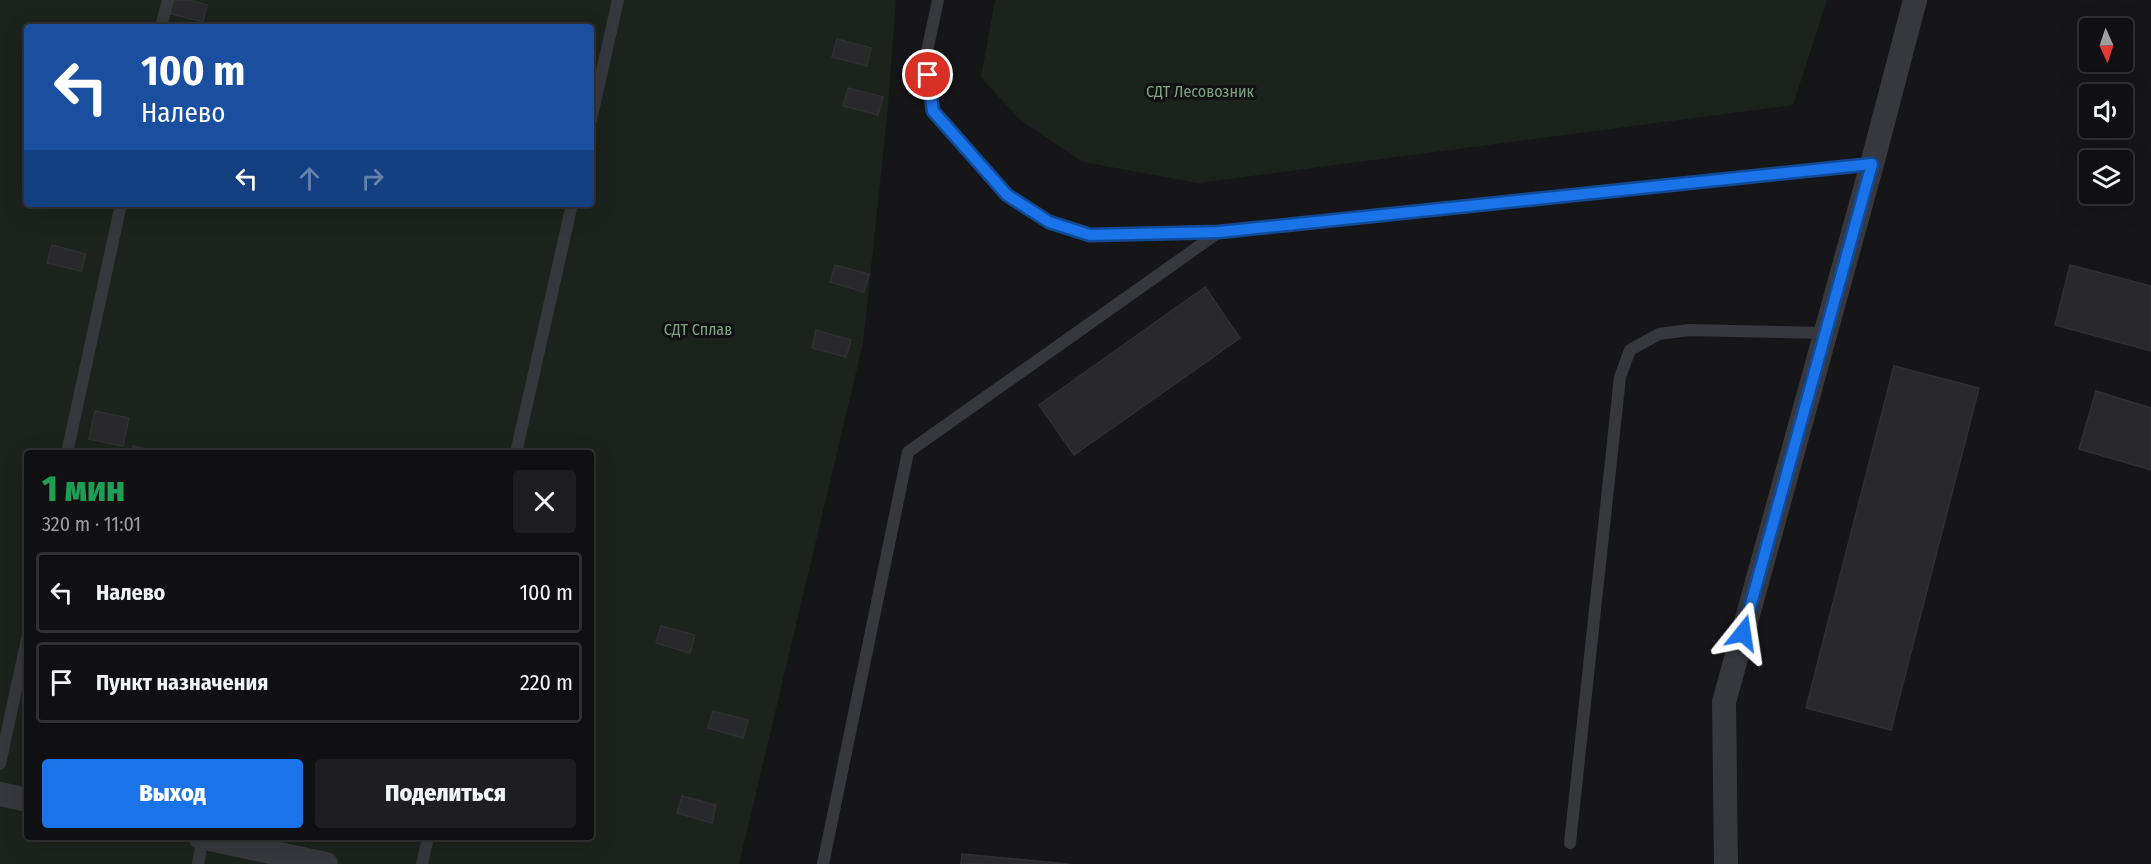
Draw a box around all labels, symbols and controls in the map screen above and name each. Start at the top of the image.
north arrow [2079,18,2133,72]
map controls [2079,18,2133,204]
text: 100 m [141,46,245,96]
icon: left [42,48,120,126]
pin [902,49,953,100]
icon: arrive [911,58,944,91]
park label: СДТ Лесовозник [1146,82,1255,101]
button: sound [2079,84,2133,138]
text: Налево [141,97,225,129]
button: layers [2079,150,2133,204]
icon: left [230,162,263,195]
icon: ahead [293,162,326,195]
icon: right [356,162,389,195]
park label: СДТ Сплав [664,320,732,339]
text: 1 мин [42,467,125,511]
button: close [513,470,576,533]
text: 320 m · 11:01 [42,512,141,536]
icon: left [45,576,78,609]
text: Налево [96,579,165,606]
text: 100 m [519,579,573,606]
position arrow [1711,601,1775,665]
icon: arrive [45,666,78,699]
text: Пункт назначения [96,669,268,696]
text: 220 m [520,669,573,696]
button: Выход [42,759,303,828]
button: Поделиться [315,759,576,828]

